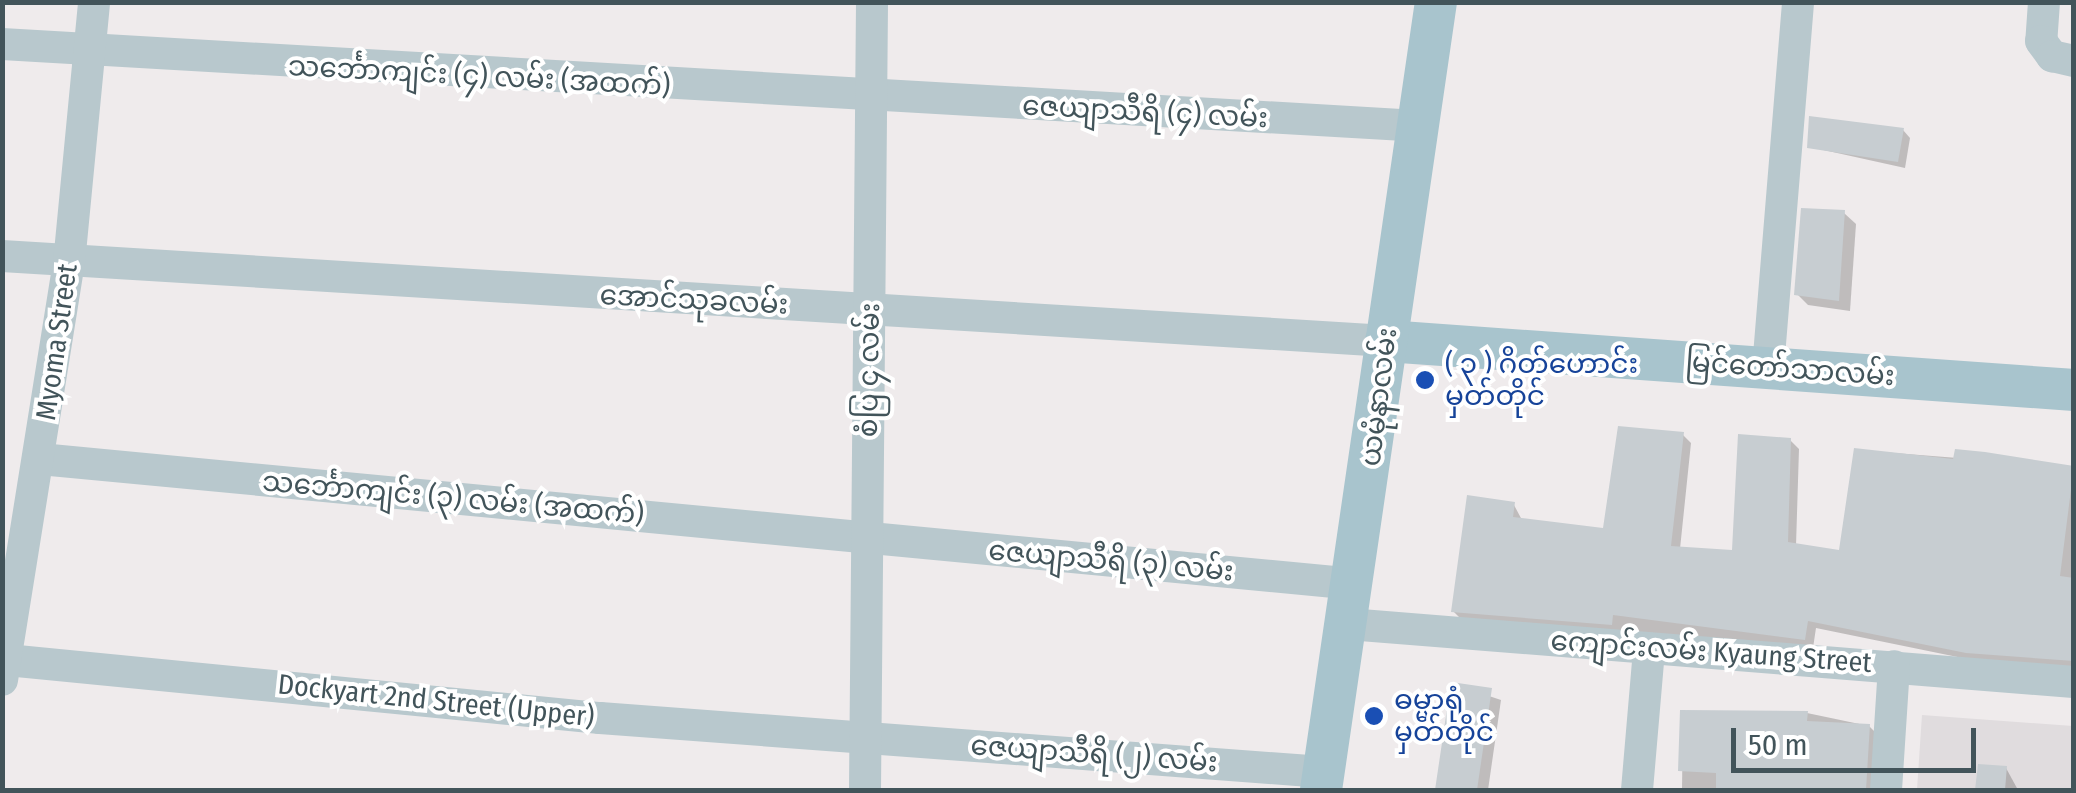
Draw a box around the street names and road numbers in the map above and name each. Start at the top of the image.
street label: သင်္ဘောကျင်း (၄) လမ်း (အထက်) [287,49,671,103]
street label: ဇေယျာသီရိ (၄) လမ်း [1021,89,1269,135]
street label: Myoma Street [29,262,85,422]
street label: အောင်သုခလမ်း [599,278,789,322]
street label: စံပြ ၄ လမ်း [851,302,887,438]
street label: ယမုံနာလမ်း [1354,326,1404,468]
street label: မြင်တော်သာလမ်း [1684,345,1896,393]
street label: သင်္ဘောကျင်း (၃) လမ်း (အထက်) [261,465,645,531]
street label: ဇေယျာသီရိ (၃) လမ်း [987,534,1235,588]
street label: ကျောင်းလမ်း Kyaung Street [1549,624,1873,680]
street label: Dockyart 2nd Street (Upper) [276,668,596,734]
street label: ဇေယျာသီရိ (၂) လမ်း [969,729,1219,779]

